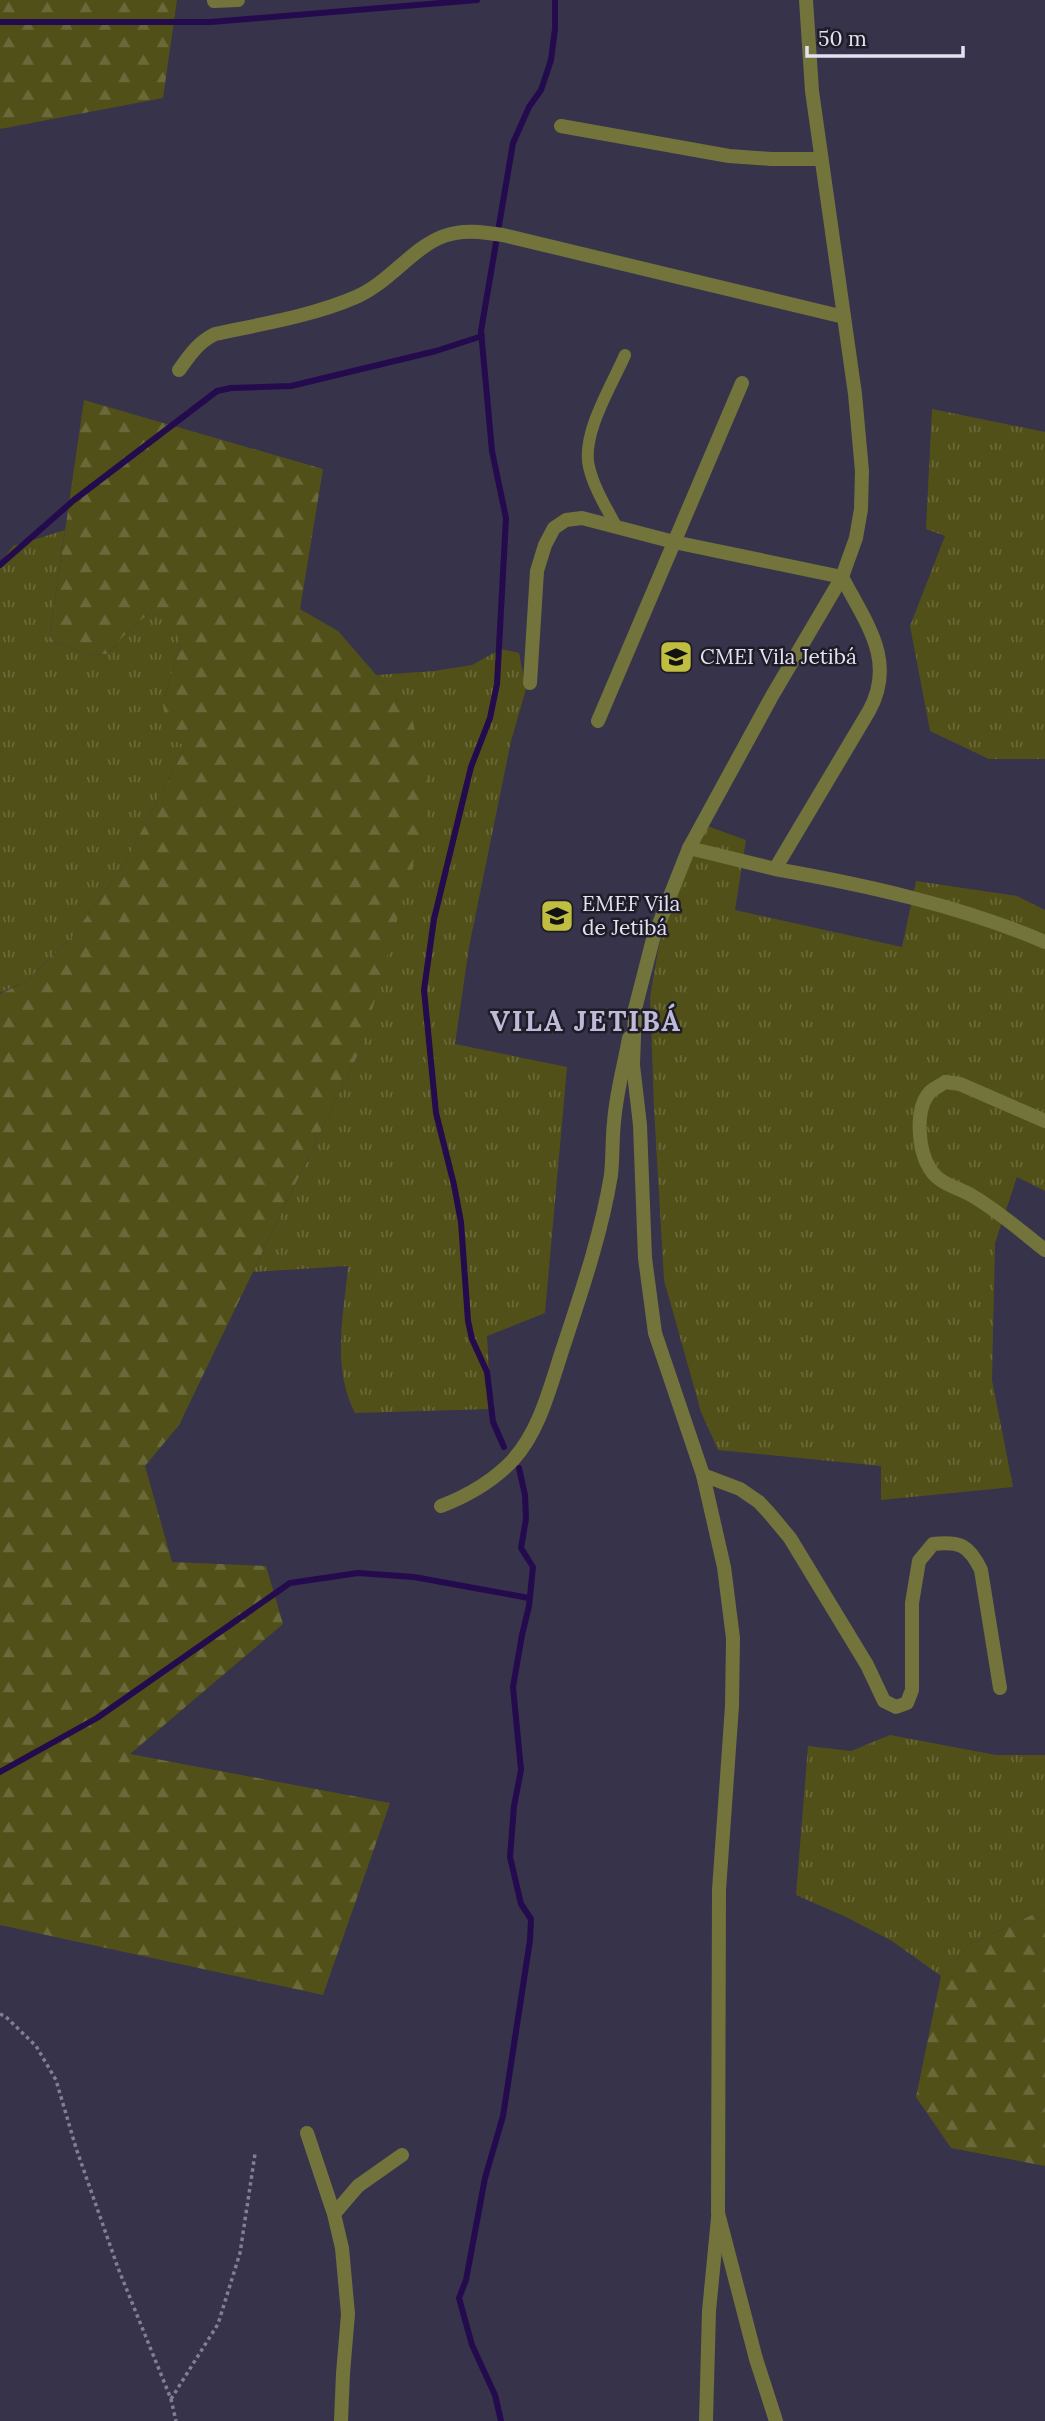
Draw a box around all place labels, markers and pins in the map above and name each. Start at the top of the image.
school or university icon: CMEI Vila Jetibá [657,638,695,676]
place label: CMEI Vila Jetibá [700,643,857,670]
place label: EMEF Vila de Jetibá [582,890,680,941]
school or university icon: EMEF Vila de Jetibá [538,897,576,935]

